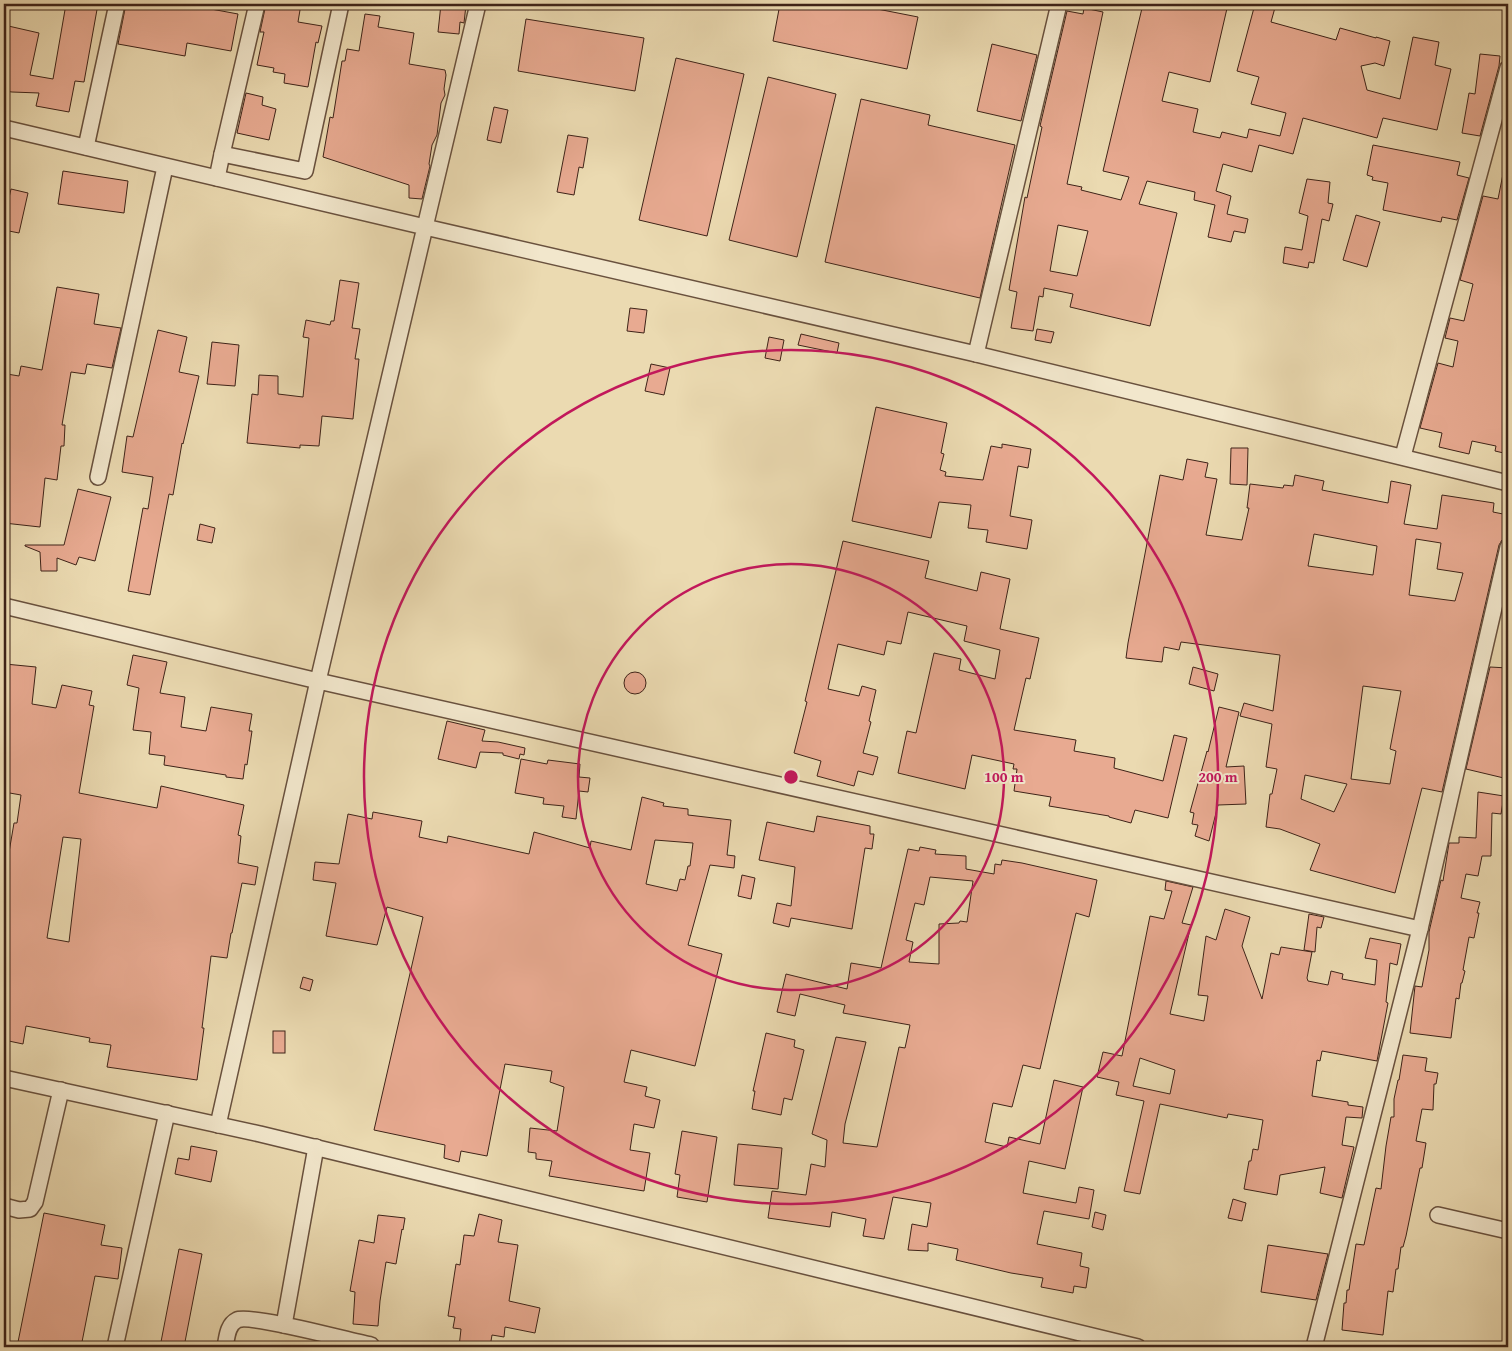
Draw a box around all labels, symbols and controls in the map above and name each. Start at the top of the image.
text: 100 m [984,766,1024,787]
text: 200 m [1198,766,1238,787]
centre of rings [782,768,800,786]

